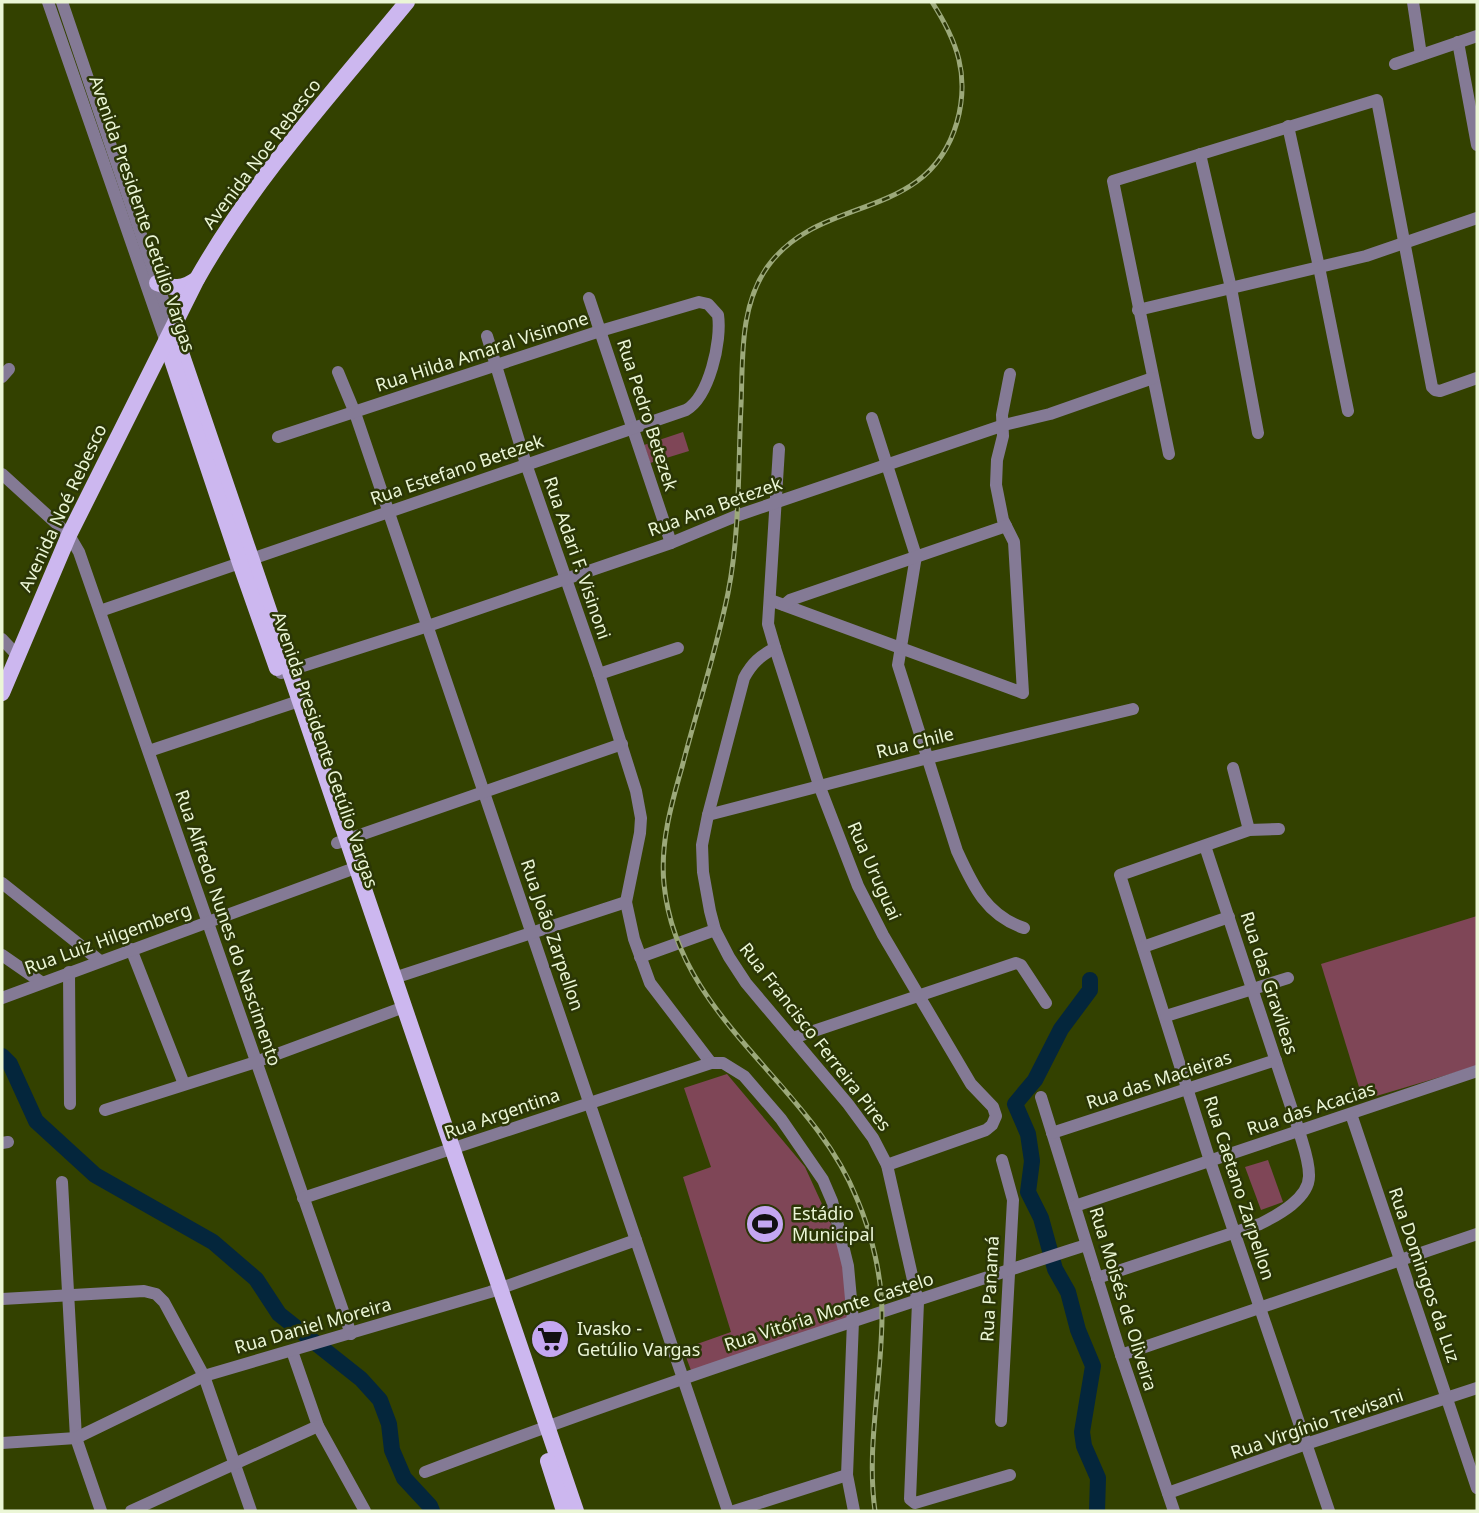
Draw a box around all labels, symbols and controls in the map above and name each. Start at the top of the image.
street label: Avenida Presidente Getúlio Vargas [84,72,202,355]
street label: Avenida Noe Rebesco [197,73,326,234]
street label: Rua Hilda Amaral Visinone [372,305,591,397]
street label: Rua Pedro Betezek [612,336,684,494]
street label: Avenida Noé Rebesco [13,420,112,595]
street label: Rua Estefano Betezek [367,428,547,510]
street label: Rua Ana Betezek [644,471,785,541]
street label: Rua Adari F. Visinoni [539,473,617,642]
street label: Avenida Presidente Getúlio Vargas [267,608,385,891]
street label: Rua Chile [874,721,956,763]
street label: Rua Alfredo Nunes do Nascimento [170,786,288,1069]
street label: Rua Uruguai [842,817,907,924]
street label: Rua João Zarpellon [516,856,590,1014]
street label: Rua Luiz Hilgemberg [21,897,194,979]
street label: Rua das Gravileas [1235,908,1304,1057]
street label: Rua Francisco Ferreira Pires [735,937,897,1136]
street label: Rua das Macieiras [1083,1044,1235,1114]
street label: Rua das Acacias [1243,1076,1378,1140]
street label: Rua Argentina [441,1082,563,1144]
street label: Rua Caetano Zarpellon [1199,1093,1281,1283]
street label: Rua Domingos da Luz [1384,1184,1466,1366]
place label: Estádio Municipal [792,1201,874,1246]
sports icon: Estádio Municipal [744,1203,786,1245]
street label: Rua Moisés de Oliveira [1084,1204,1163,1394]
street label: Rua Panamá [974,1235,1004,1343]
street label: Rua Vitória Monte Castelo [721,1266,936,1356]
street label: Rua Daniel Moreira [232,1291,394,1359]
place label: Ivasko - Getúlio Vargas [577,1316,700,1361]
supermarket icon: Ivasko - Getúlio Vargas [529,1318,571,1360]
street label: Rua Virgínio Trevisani [1227,1382,1406,1464]

